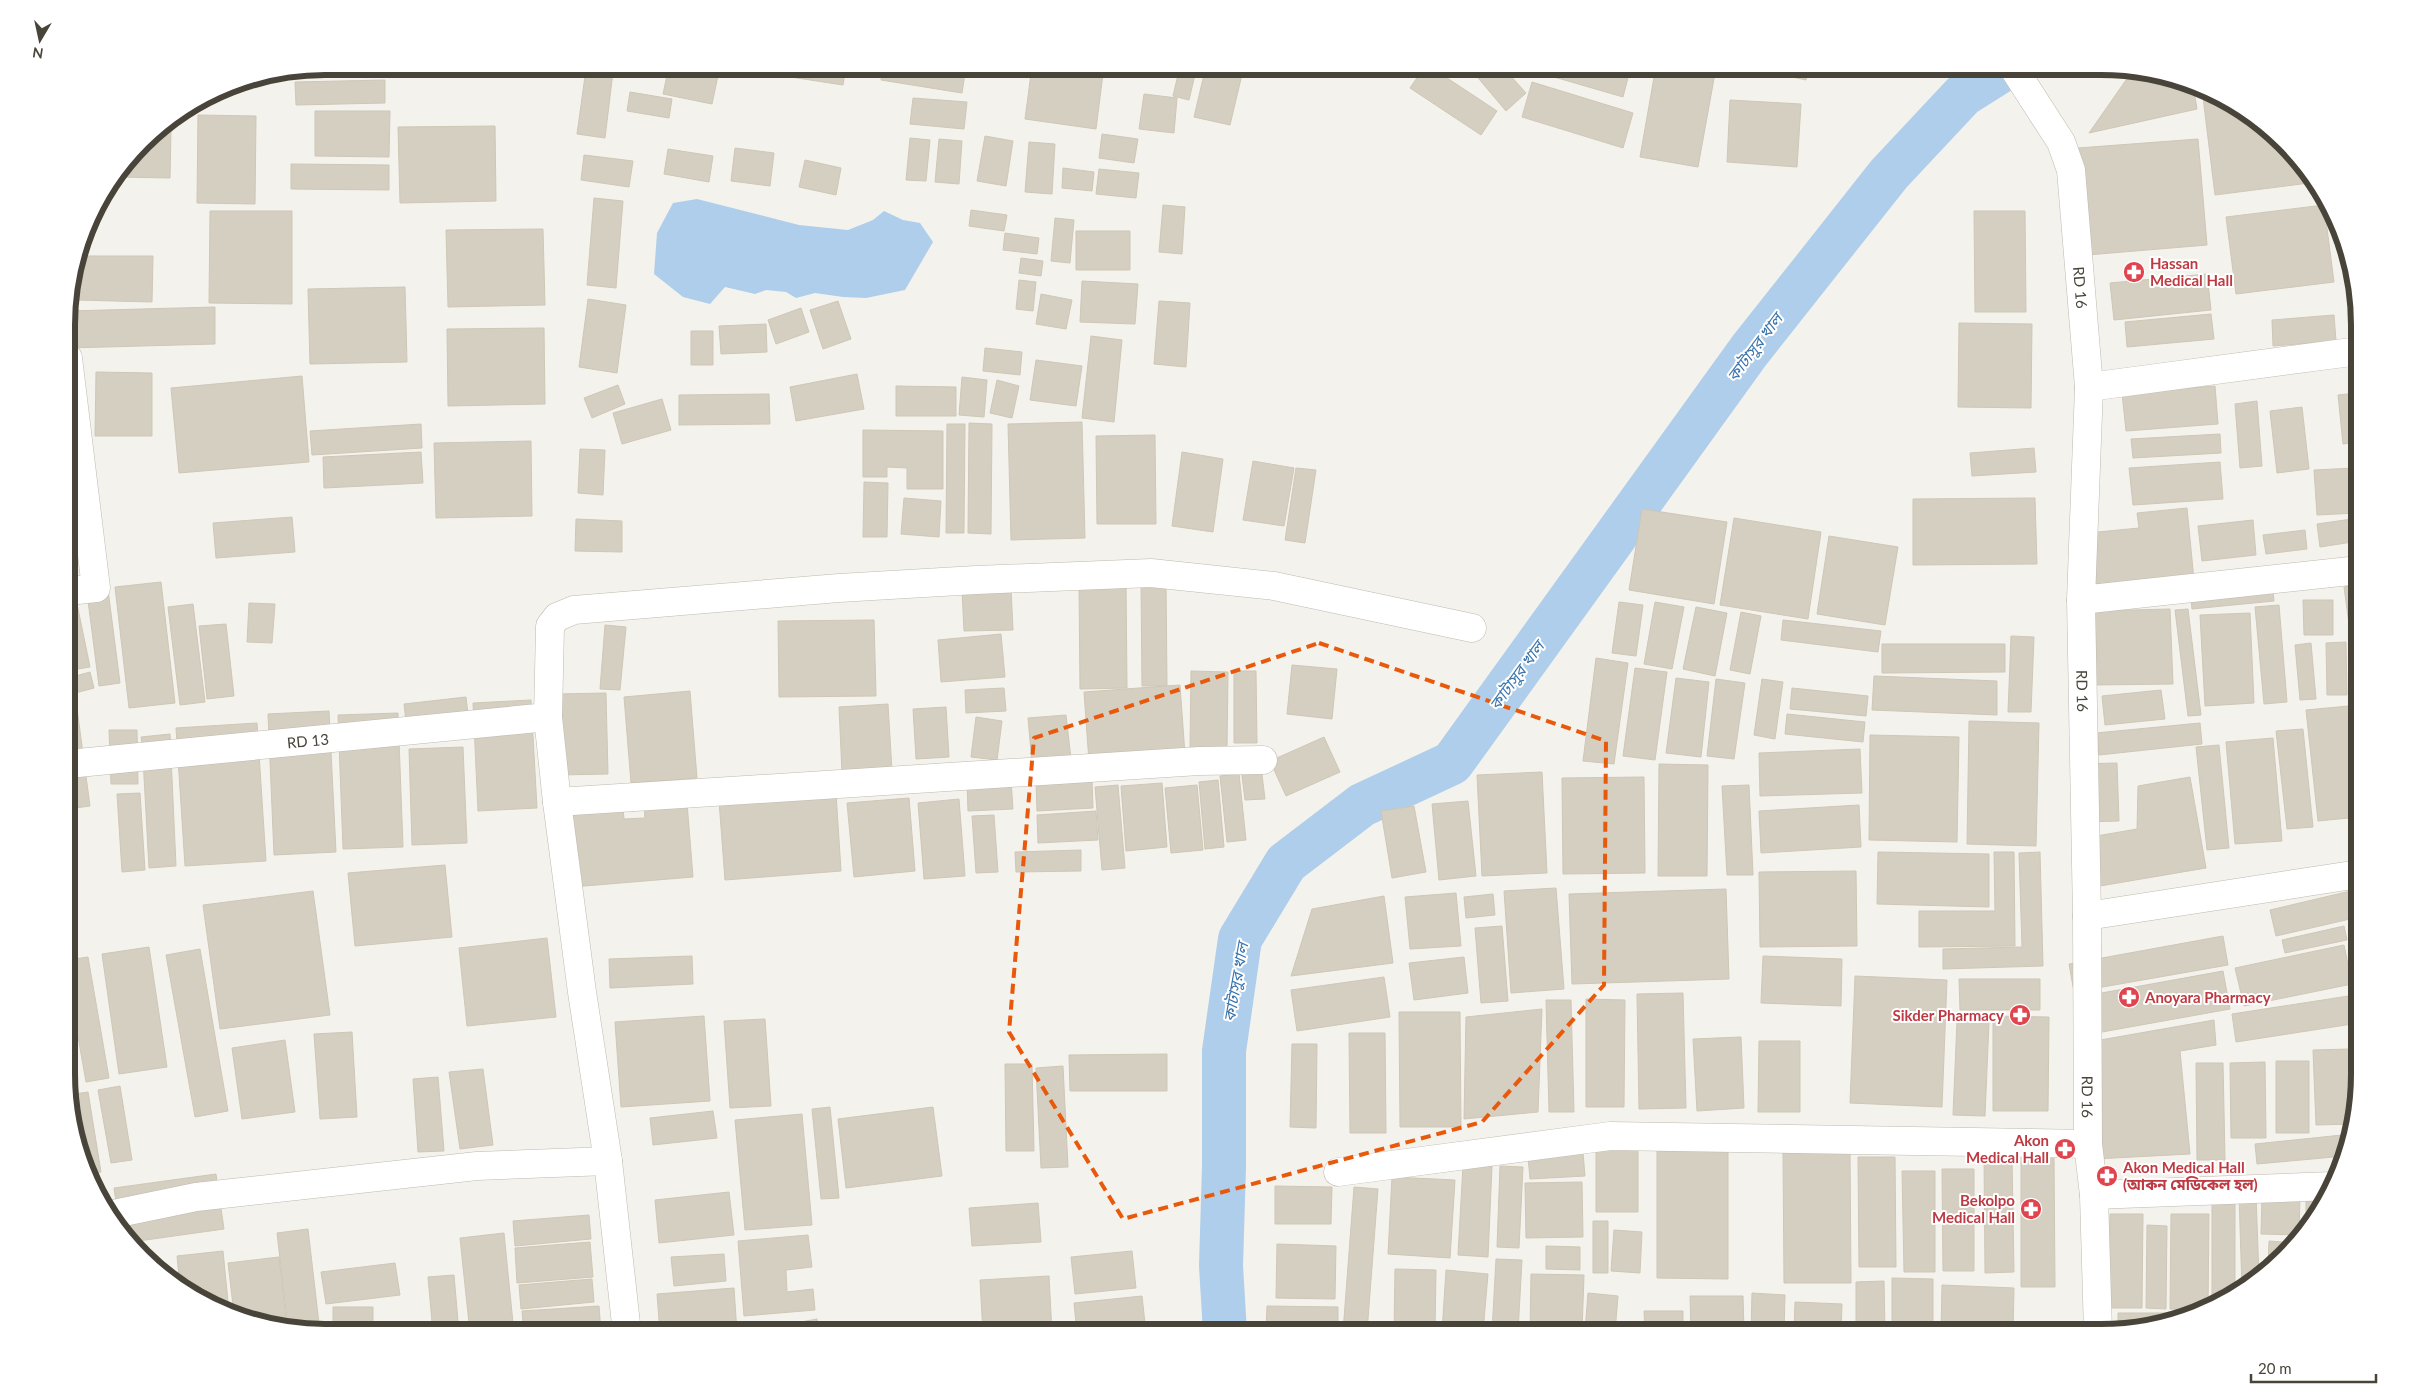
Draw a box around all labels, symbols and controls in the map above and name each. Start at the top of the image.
north arrow [15,15,65,65]
text: N [31,44,45,63]
place label: Hassan Medical Hall [2150,254,2233,289]
pharmacy icon: Hassan Medical Hall [2122,260,2146,284]
street label: RD 16 [2070,266,2091,309]
water label: কাটাসুর খাল [1722,307,1788,385]
water label: কাটাসুর খাল [1485,634,1550,714]
street label: RD 16 [2073,670,2092,712]
street label: RD 13 [286,730,330,752]
water label: কাটাসুর খাল [1219,938,1253,1023]
pharmacy icon: Anoyara Pharmacy [2117,985,2141,1009]
place label: Anoyara Pharmacy [2144,988,2271,1006]
pharmacy icon: Sikder Pharmacy [2008,1003,2032,1027]
place label: Sikder Pharmacy [1893,1006,2004,1024]
street label: RD 16 [2079,1076,2097,1118]
place label: Akon Medical Hall [1966,1131,2049,1166]
pharmacy icon: Akon Medical Hall [2053,1137,2077,1161]
place label: Akon Medical Hall (আকন মেডিকেল হল) [2122,1158,2258,1193]
pharmacy icon: Akon Medical Hall (আকন মেডিকেল হল) [2095,1164,2119,1188]
place label: Bekolpo Medical Hall [1932,1191,2015,1226]
pharmacy icon: Bekolpo Medical Hall [2019,1197,2043,1221]
scale bar [2251,1352,2376,1384]
text: 20 m [2258,1359,2292,1377]

